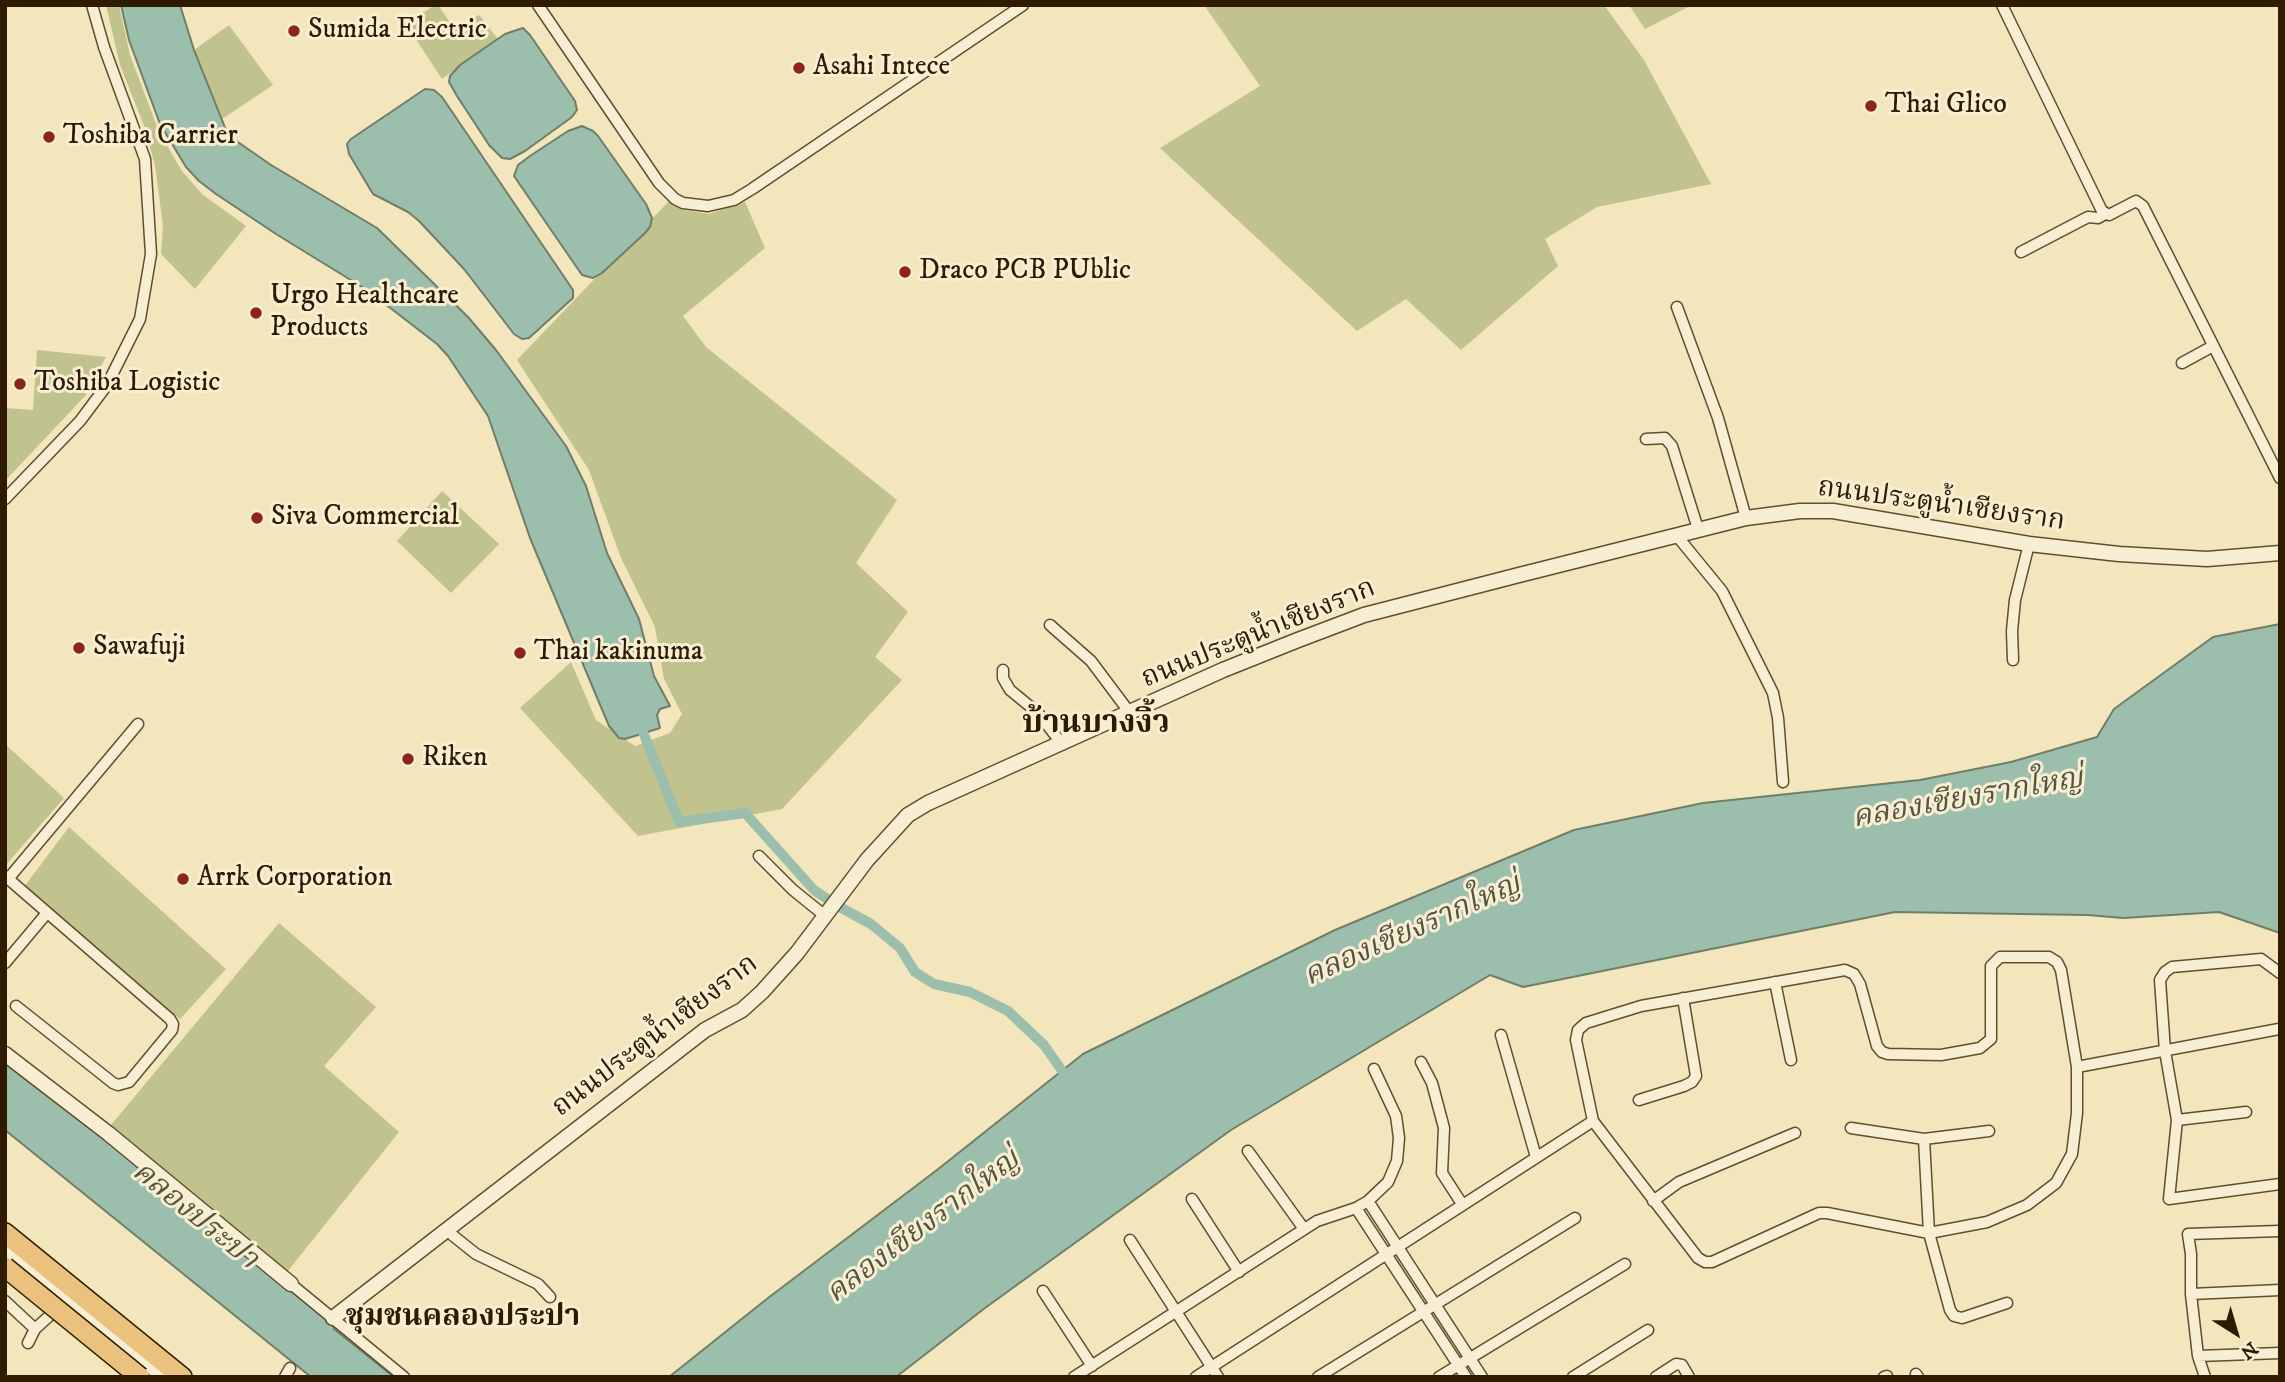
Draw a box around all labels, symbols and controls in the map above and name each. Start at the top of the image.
place label: Sumida Electric [308,14,487,48]
marker: Sumida Electric [286,23,302,39]
place label: Asahi Intece [813,51,950,85]
marker: Asahi Intece [791,60,807,76]
place label: Thai Glico [1885,89,2007,123]
marker: Thai Glico [1863,98,1879,114]
place label: Toshiba Carrier [63,120,238,154]
marker: Toshiba Carrier [41,129,57,145]
place label: Draco PCB PUblic [919,255,1131,289]
marker: Draco PCB PUblic [897,264,913,280]
place label: Urgo Healthcare Products [270,280,459,346]
marker: Urgo Healthcare Products [248,305,264,321]
place label: Toshiba Logistic [34,367,220,401]
marker: Toshiba Logistic [12,376,28,392]
street label: ถนนประตูน้ำเชียงราก [1815,472,2067,540]
place label: Siva Commercial [271,501,459,535]
marker: Siva Commercial [249,510,265,526]
street label: ถนนประตูน้ำเชียงราก [1137,573,1381,697]
place label: Sawafuji [93,631,186,665]
place label: Thai kakinuma [534,636,703,670]
marker: Sawafuji [71,640,87,656]
marker: Thai kakinuma [512,645,528,661]
district label: บ้านบางงิ้ว [1022,706,1170,744]
place label: Riken [422,742,488,776]
marker: Riken [400,751,416,767]
water label: คลองเชียงรากใหญ่ [1850,762,2086,838]
place label: Arrk Corporation [197,862,392,896]
water label: คลองเชียงรากใหญ่ [1299,868,1527,996]
marker: Arrk Corporation [175,871,191,887]
street label: ถนนประตูน้ำเชียงราก [546,949,766,1125]
water label: คลองเชียงรากใหญ่ [820,1143,1028,1313]
water label: คลองประปา [124,1155,264,1279]
north arrow [2201,1298,2271,1368]
district label: ชุมชนคลองประปา [346,1301,580,1337]
text: N [2236,1336,2262,1364]

